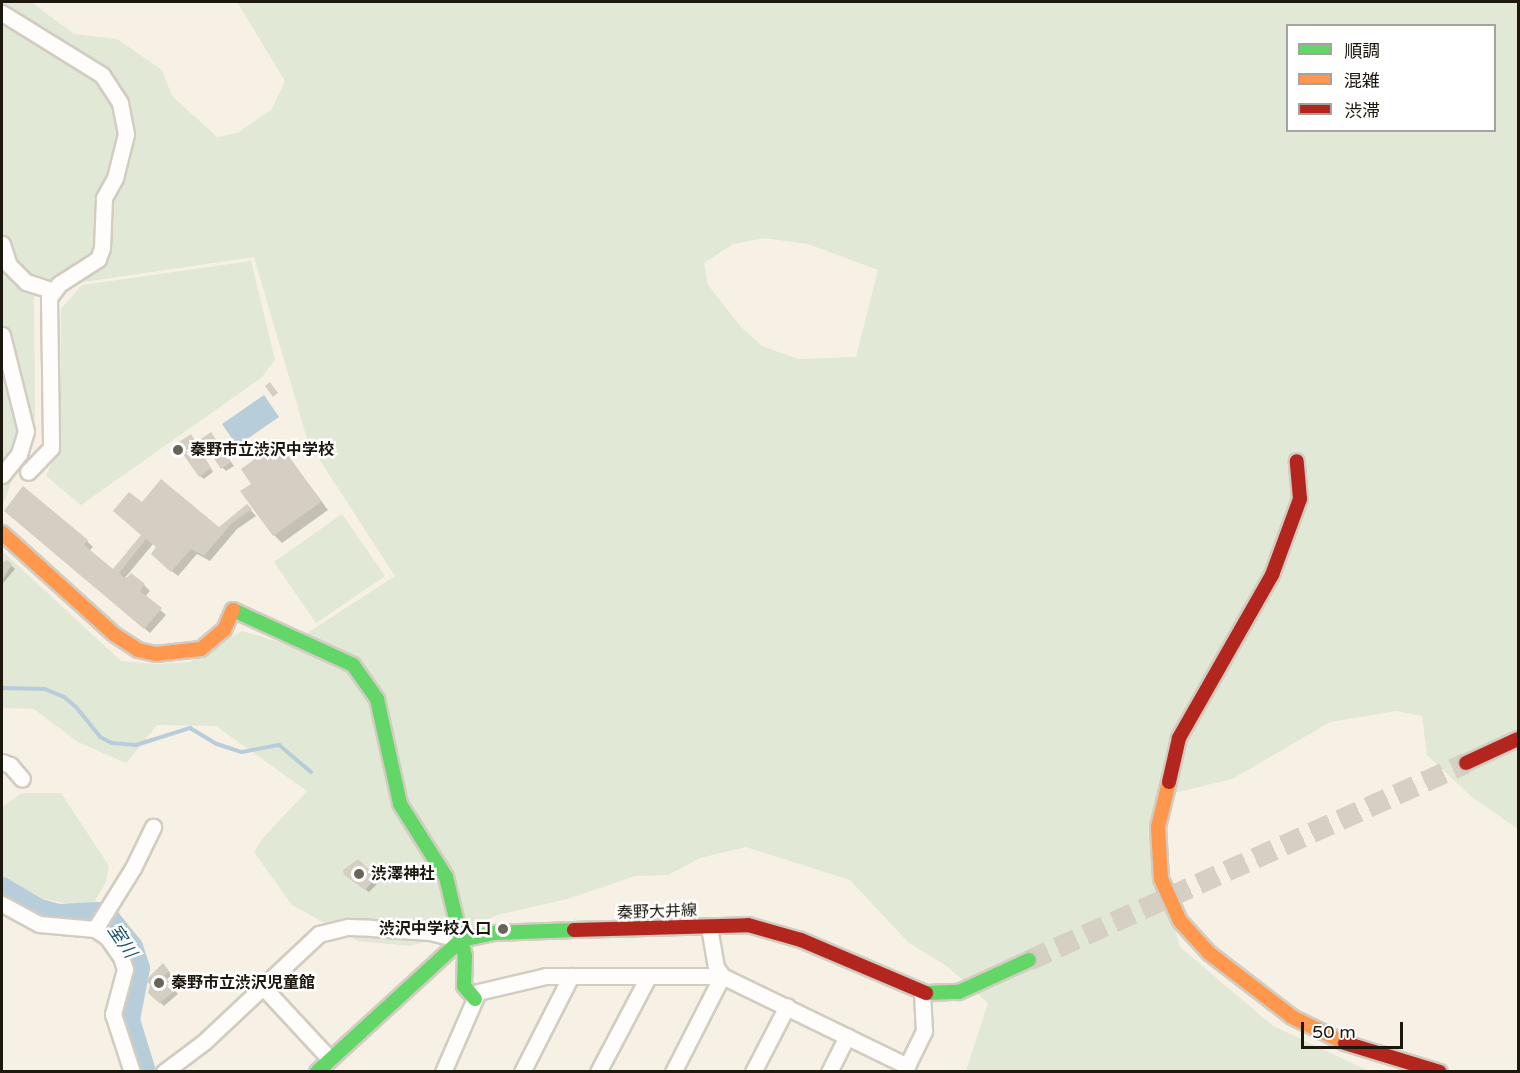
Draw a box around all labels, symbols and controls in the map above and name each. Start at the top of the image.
legend [1286,24,1496,132]
text: 順調 [1344,40,1380,62]
text: 混雑 [1344,70,1380,92]
text: 渋滞 [1344,100,1380,122]
place label: 秦野市立渋沢中学校 [190,440,334,460]
marker: 秦野市立渋沢中学校 [171,443,185,457]
place label: 渋澤神社 [371,864,435,884]
marker: 渋澤神社 [352,867,366,881]
street label: 秦野大井線 [617,901,697,923]
place label: 渋沢中学校入口 [379,919,491,939]
water label: 室川 [103,920,141,962]
marker: 渋沢中学校入口 [496,922,510,936]
place label: 秦野市立渋沢児童館 [171,973,315,993]
marker: 秦野市立渋沢児童館 [152,976,166,990]
scale bar [1304,1010,1406,1048]
text: 50 m [1312,1021,1356,1043]

